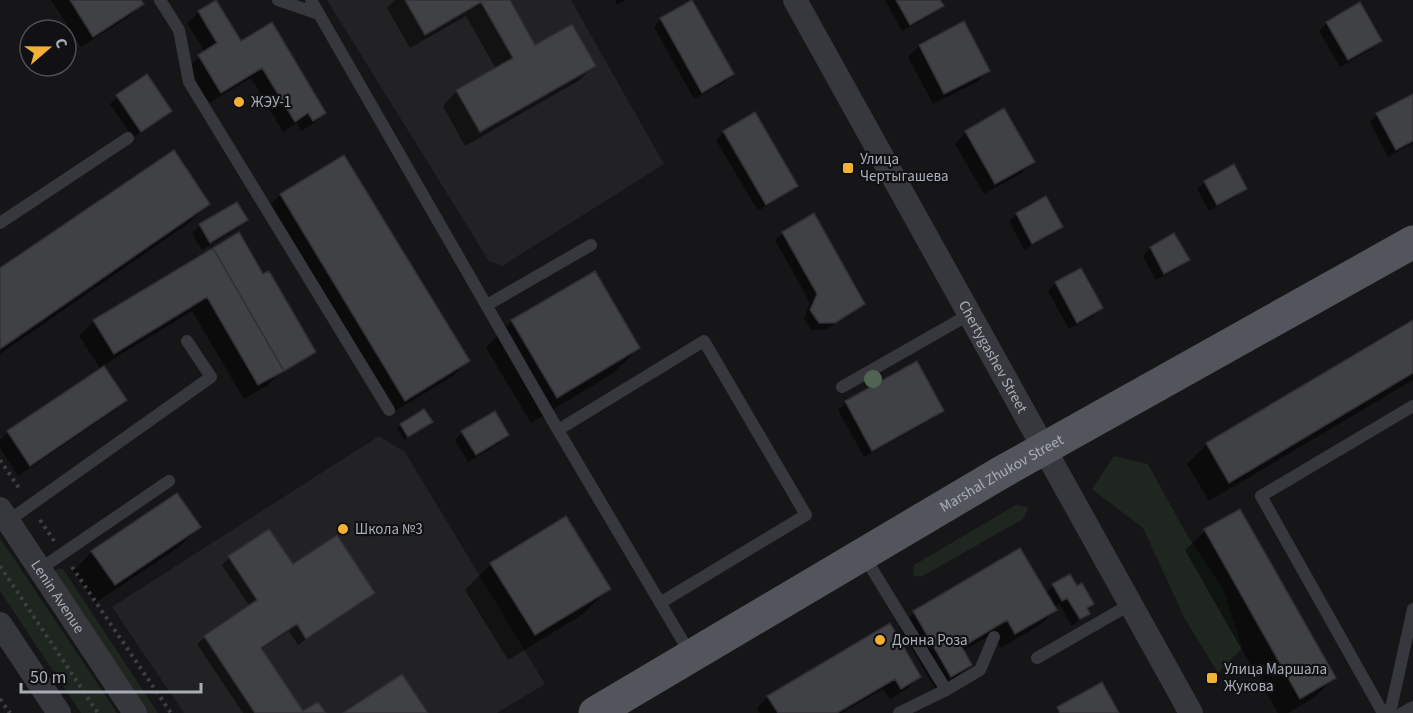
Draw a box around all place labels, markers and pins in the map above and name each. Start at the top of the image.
place label: ЖЭУ-1 [251,92,291,113]
marker: ЖЭУ-1 [232,95,246,109]
place label: Улица Чертыгашева [860,149,949,187]
marker: Улица Чертыгашева [841,161,855,175]
place label: Школа №3 [355,519,423,540]
marker: Школа №3 [336,522,350,536]
place label: Донна Роза [892,630,968,651]
marker: Донна Роза [873,633,887,647]
place label: Улица Маршала Жукова [1224,659,1327,697]
marker: Улица Маршала Жукова [1205,671,1219,685]

